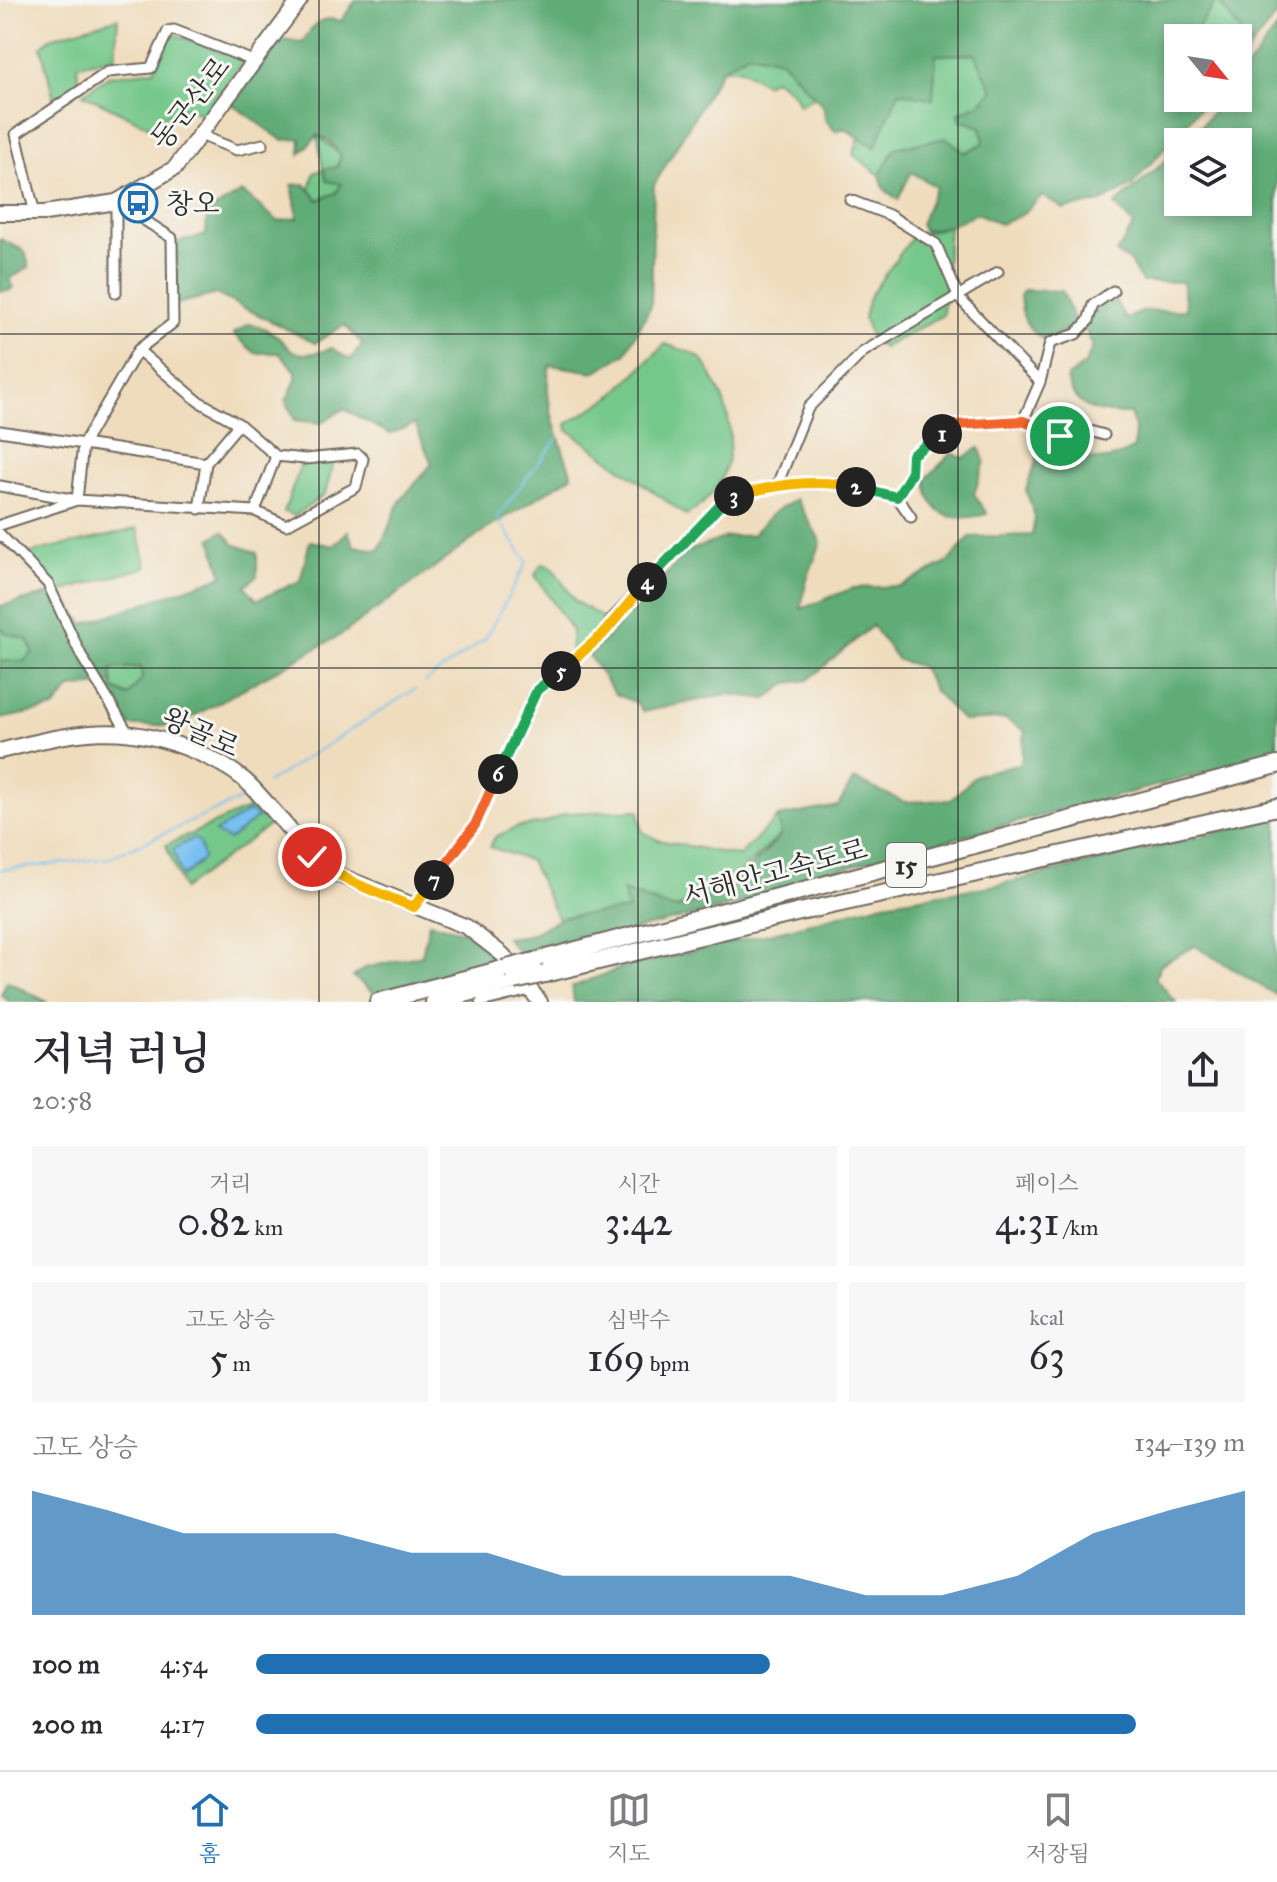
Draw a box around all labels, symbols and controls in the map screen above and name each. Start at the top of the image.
north arrow [1164,24,1252,112]
map controls [1164,24,1252,216]
street label: 동군산로 [143,50,237,157]
button: layers [1164,128,1252,216]
bus stop icon: 창오 [117,182,159,224]
place label: 창오 [166,186,220,221]
pin [1026,402,1094,470]
pin: 1 [922,414,962,454]
icon: arrive [1038,414,1082,458]
text: 1 [938,420,946,447]
pin: 2 [836,467,876,507]
text: 2 [851,473,861,500]
pin: 3 [714,476,754,516]
text: 3 [730,482,738,509]
pin: 4 [627,562,667,602]
text: 4 [641,568,653,595]
pin: 5 [541,651,581,691]
text: 5 [556,657,566,684]
street label: 왕골로 [157,700,245,765]
pin: 6 [478,754,518,794]
text: 6 [492,760,504,787]
pin [278,823,346,891]
street label: 서해안고속도로 [679,831,871,914]
icon: check [290,835,334,879]
road number: 15 [886,843,926,887]
pin: 7 [414,860,454,900]
text: 7 [428,866,440,893]
text: 저녁 러닝 [32,1027,212,1081]
button: share [1161,1028,1245,1112]
text: 20:58 [32,1084,92,1116]
text: 거리 [209,1170,251,1197]
text: 시간 [617,1170,660,1197]
text: 페이스 [1015,1170,1079,1197]
text: 0.82 [177,1197,250,1246]
text: 3:42 [604,1197,673,1246]
text: 4:31 [995,1197,1059,1246]
text: km [250,1214,283,1241]
text: /km [1059,1214,1099,1241]
text: kcal [1030,1304,1064,1331]
text: 고도 상승 [185,1306,275,1333]
text: 심박수 [607,1306,670,1333]
text: 63 [1029,1331,1065,1380]
text: 5 [209,1333,228,1382]
text: 169 [587,1333,645,1382]
text: m [228,1350,251,1377]
text: bpm [645,1350,690,1377]
text: 134–139 m [1134,1426,1245,1458]
text: 고도 상승 [32,1431,138,1463]
text: 100 m [32,1648,100,1680]
text: 4:54 [160,1648,207,1680]
text: 200 m [32,1708,103,1740]
text: 4:17 [160,1708,205,1740]
tab: 홈 [188,1788,232,1867]
tab: 지도 [607,1788,651,1867]
tab: 저장됨 [1026,1788,1089,1867]

